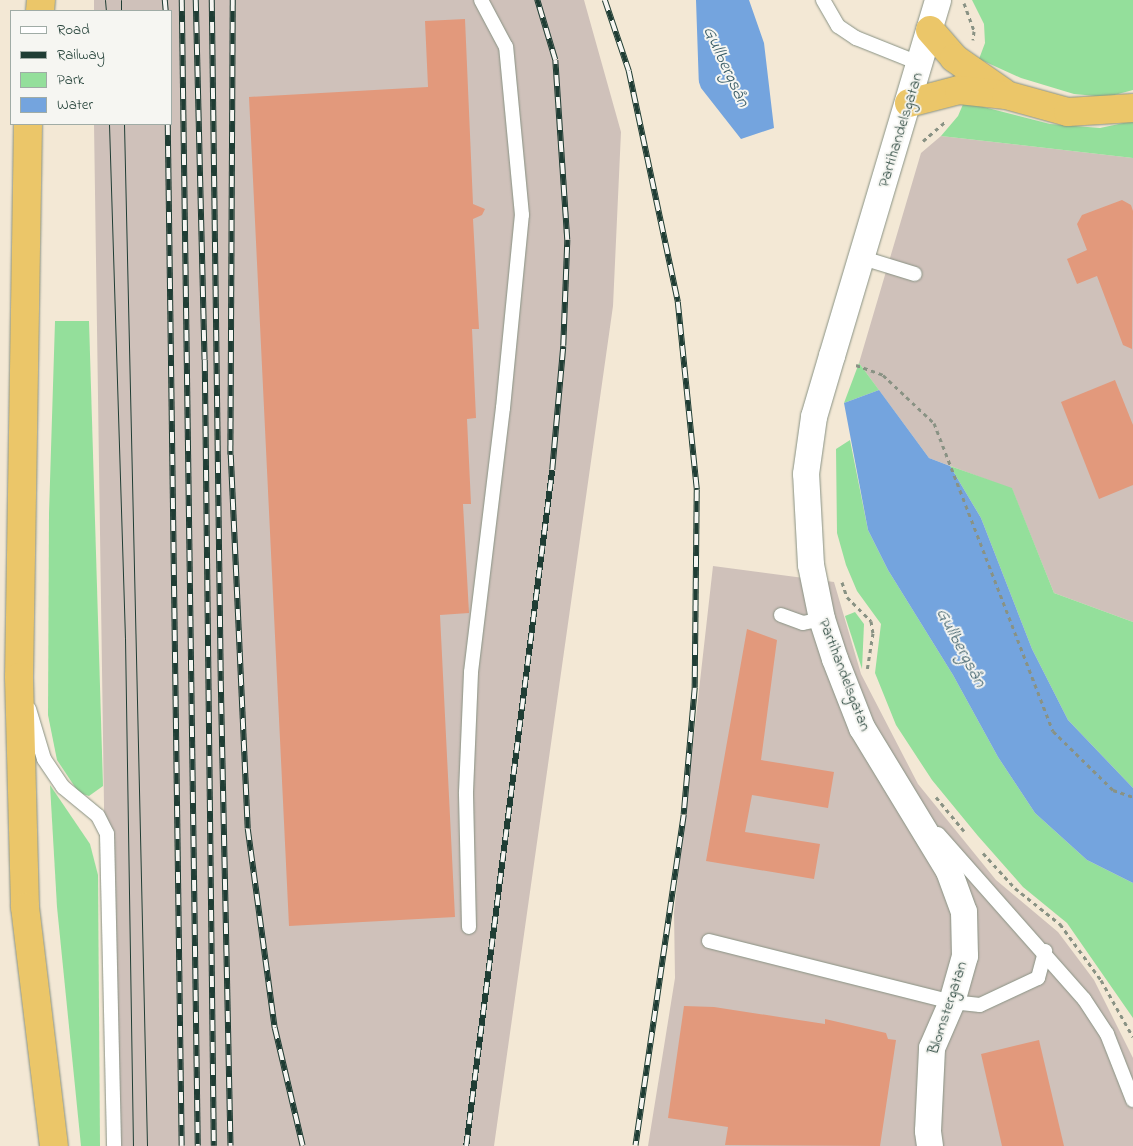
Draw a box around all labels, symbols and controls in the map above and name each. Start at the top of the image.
legend [10,10,172,125]
text: Road [57,19,90,41]
water label: Gullbergsån [697,23,753,111]
text: Railway [57,44,105,66]
text: Park [57,69,84,91]
street label: Partihandelsgatan [874,70,928,190]
text: Water [57,94,93,116]
water label: Gullbergsån [930,605,990,691]
street label: Partihandelsgatan [814,616,874,734]
street label: Blomstergatan [924,959,972,1057]

